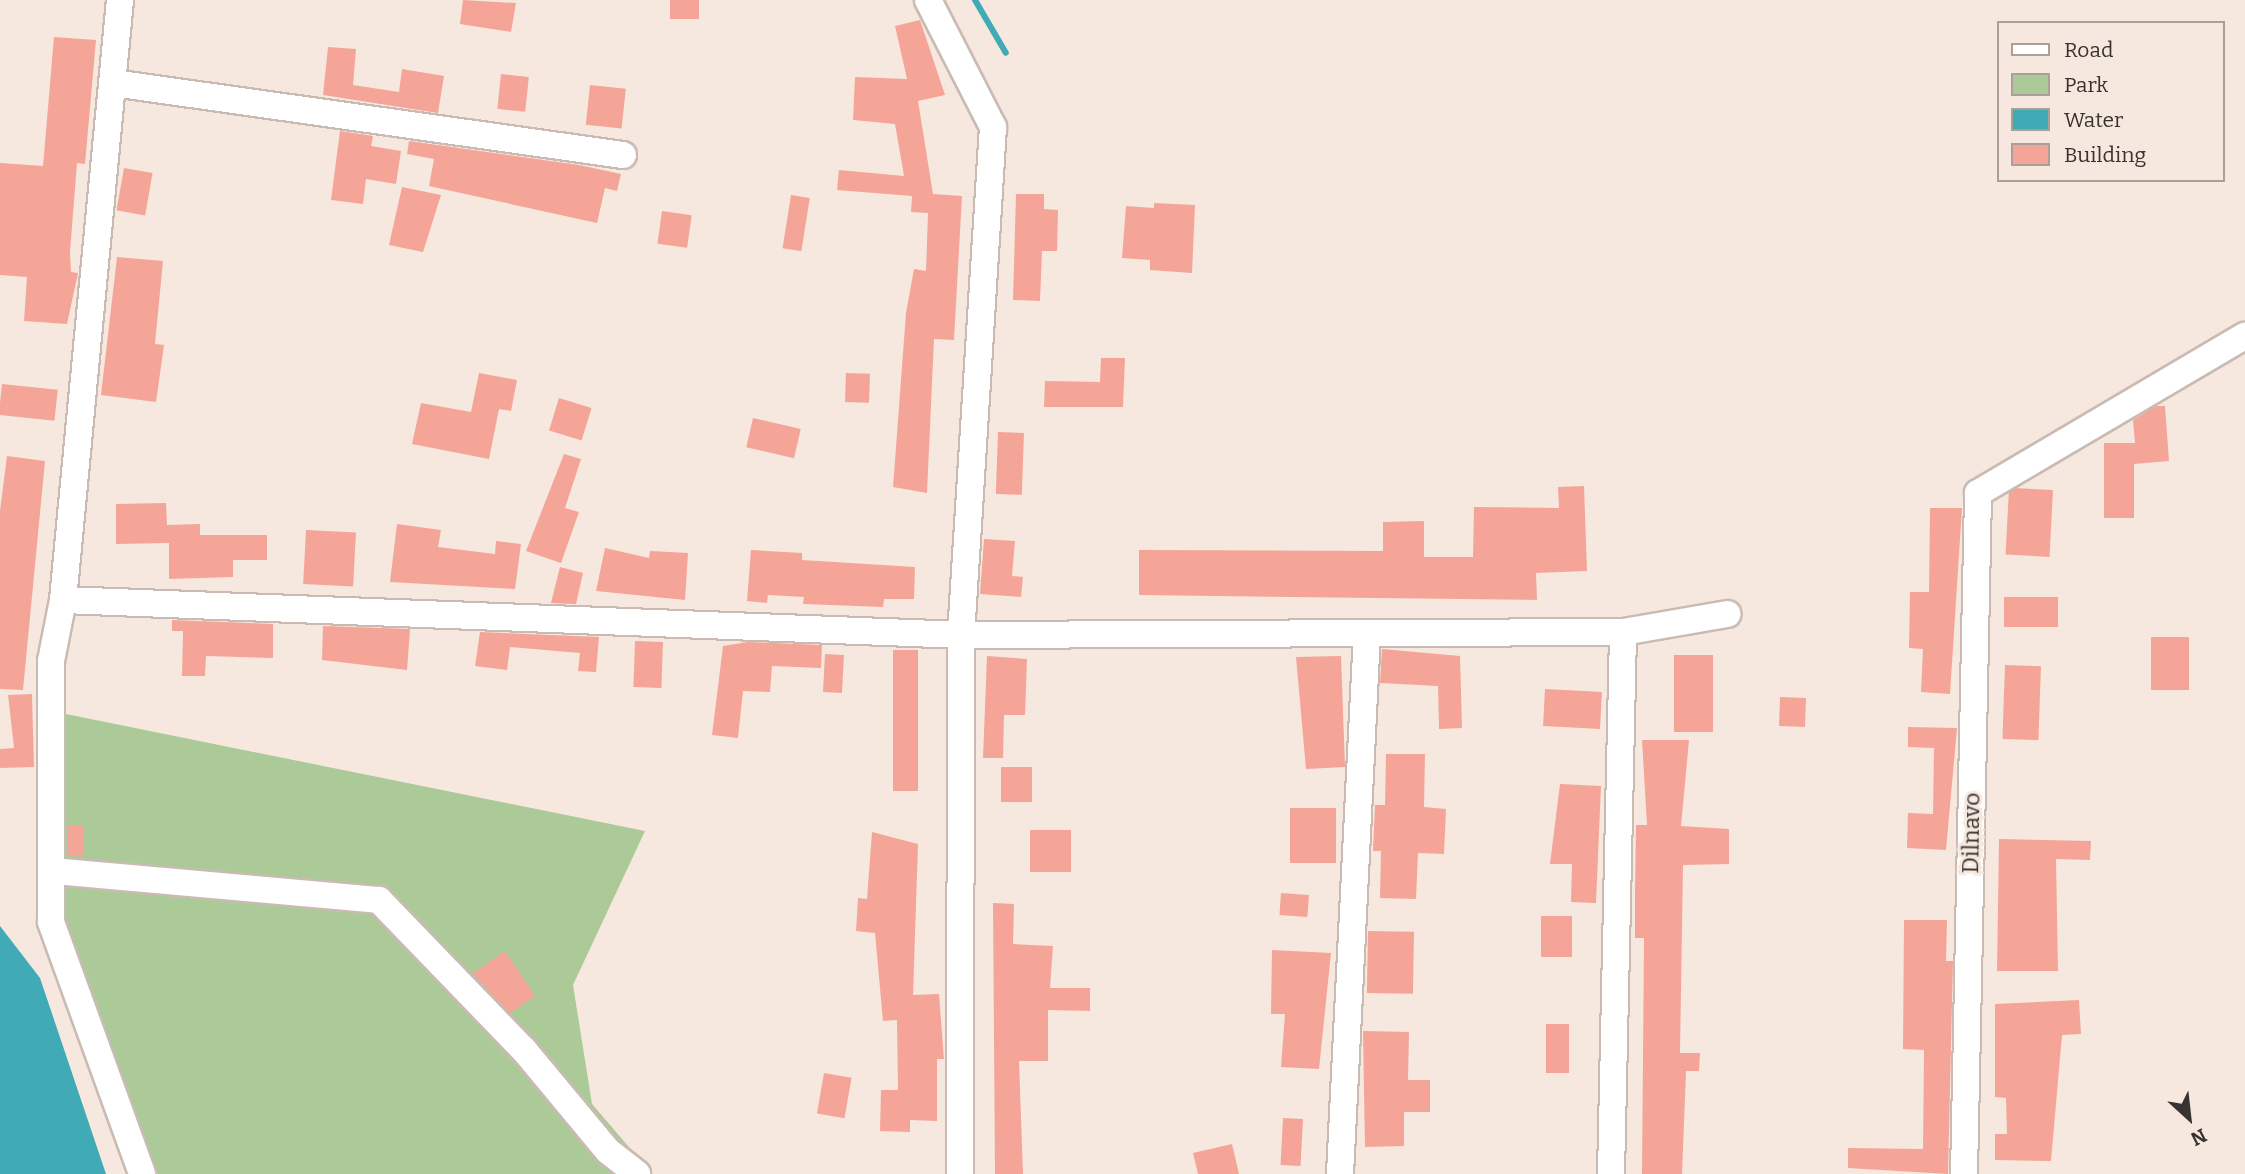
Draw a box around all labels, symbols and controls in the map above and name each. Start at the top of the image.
legend [1996,21,2224,182]
text: Road [2064,37,2113,63]
text: Park [2064,72,2108,98]
text: Water [2064,107,2123,133]
text: Building [2064,142,2146,168]
street label: Dilnavo [1956,792,1986,874]
north arrow [2154,1083,2224,1153]
text: N [2187,1124,2211,1151]

